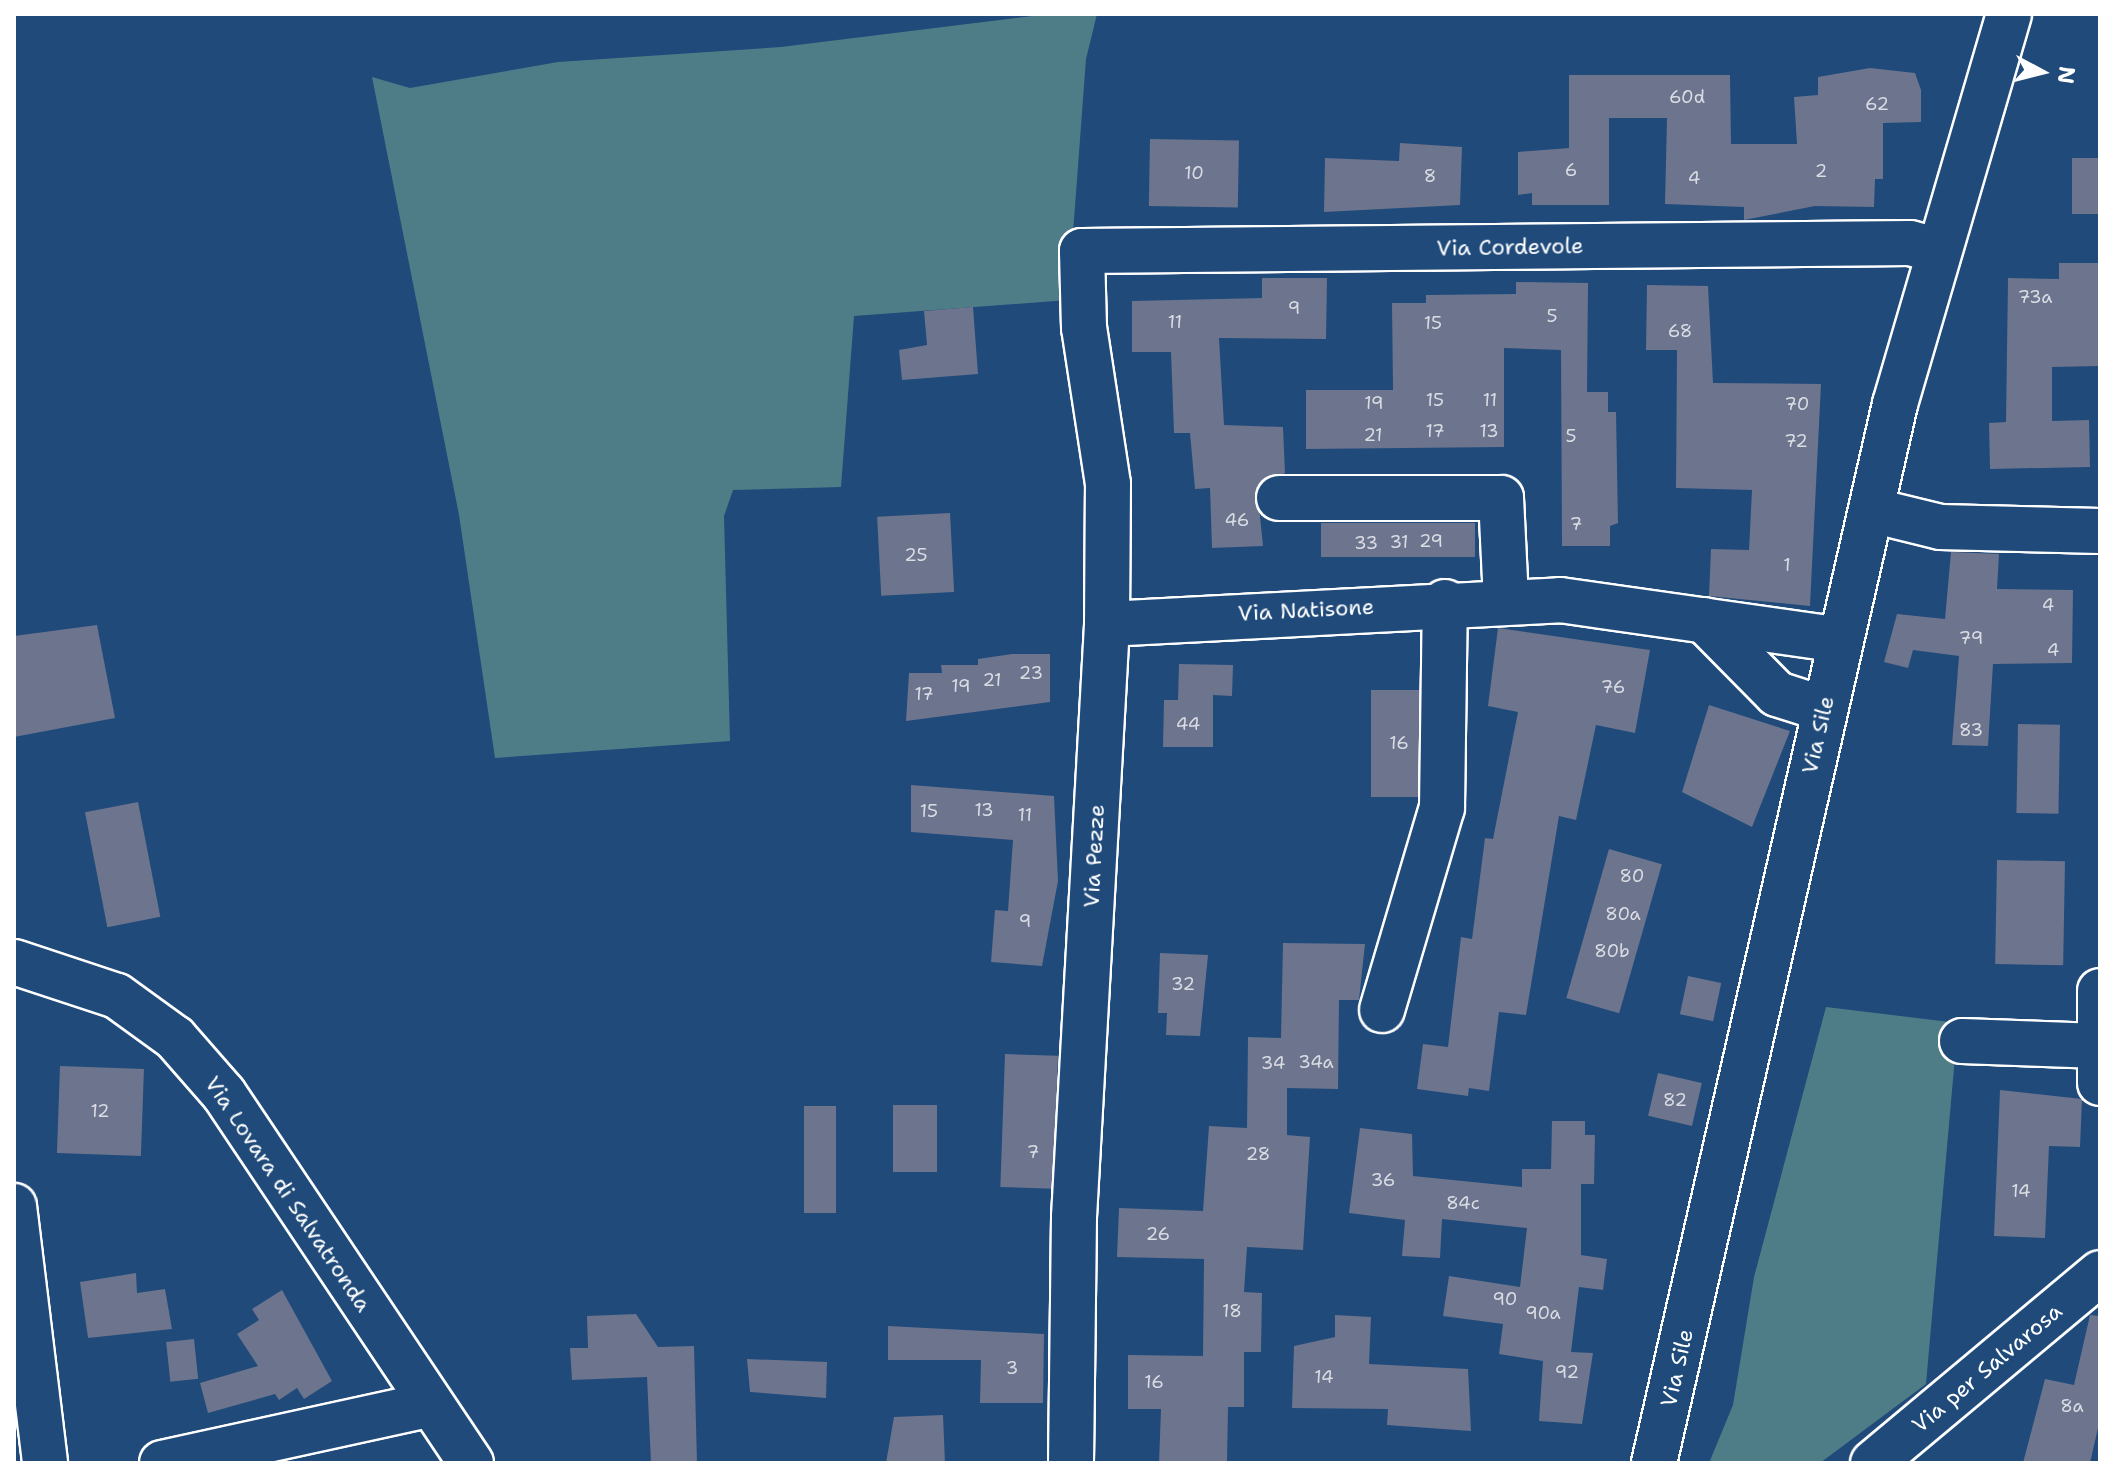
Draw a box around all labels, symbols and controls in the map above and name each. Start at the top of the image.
north arrow [2002,32,2082,112]
text: N [2051,65,2082,85]
house number: 60d [1669,86,1705,108]
house number: 62 [1865,93,1889,115]
house number: 6 [1565,159,1577,181]
house number: 2 [1815,160,1827,182]
house number: 10 [1184,162,1204,184]
house number: 8 [1424,165,1436,187]
house number: 4 [1688,167,1700,189]
street label: Via Cordevole [1436,233,1584,261]
house number: 73a [2018,286,2052,308]
house number: 9 [1288,297,1300,319]
house number: 5 [1546,305,1558,327]
house number: 11 [1168,311,1182,333]
house number: 15 [1424,312,1442,334]
house number: 68 [1668,320,1692,342]
house number: 15 [1426,389,1444,411]
house number: 11 [1483,389,1497,411]
house number: 19 [1364,392,1384,414]
house number: 70 [1785,393,1809,415]
house number: 17 [1425,420,1445,442]
house number: 13 [1479,420,1499,442]
house number: 21 [1363,424,1383,446]
house number: 5 [1565,425,1577,447]
house number: 72 [1784,430,1808,452]
house number: 46 [1225,509,1249,531]
house number: 7 [1570,513,1582,535]
house number: 29 [1419,530,1443,552]
house number: 31 [1389,531,1409,553]
house number: 33 [1354,532,1378,554]
house number: 25 [904,544,928,566]
house number: 1 [1783,554,1791,576]
street label: Via Natisone [1237,593,1375,627]
house number: 4 [2042,594,2054,616]
house number: 79 [1959,627,1983,649]
house number: 4 [2047,639,2059,661]
house number: 23 [1019,662,1043,684]
house number: 21 [982,669,1002,691]
house number: 19 [951,675,971,697]
house number: 76 [1601,676,1625,698]
house number: 17 [914,683,934,705]
street label: Via Sile [1796,693,1840,777]
house number: 44 [1176,713,1200,735]
house number: 83 [1959,719,1983,741]
house number: 16 [1389,732,1409,754]
house number: 13 [974,799,994,821]
house number: 15 [920,800,938,822]
house number: 11 [1018,804,1032,826]
street label: Via Pezze [1078,804,1110,908]
house number: 80 [1620,865,1644,887]
house number: 80a [1605,903,1641,925]
house number: 9 [1019,910,1031,932]
house number: 80b [1594,940,1630,962]
house number: 32 [1171,973,1195,995]
house number: 34a [1298,1051,1334,1073]
house number: 34 [1261,1052,1285,1074]
street label: Via Lovara di Salvatronda [199,1071,377,1317]
house number: 82 [1663,1089,1687,1111]
house number: 12 [90,1100,110,1122]
house number: 7 [1027,1141,1039,1163]
house number: 28 [1246,1143,1270,1165]
house number: 36 [1371,1169,1395,1191]
house number: 14 [2011,1180,2031,1202]
house number: 84c [1446,1192,1480,1214]
house number: 26 [1146,1223,1170,1245]
house number: 90 [1493,1288,1517,1310]
street label: Via per Salvarosa [1907,1298,2067,1438]
house number: 18 [1222,1300,1242,1322]
house number: 90a [1525,1302,1561,1324]
street label: Via Sile [1655,1326,1699,1410]
house number: 3 [1006,1357,1018,1379]
house number: 92 [1555,1361,1579,1383]
house number: 14 [1314,1366,1334,1388]
house number: 16 [1144,1371,1164,1393]
house number: 8a [2060,1395,2084,1417]

